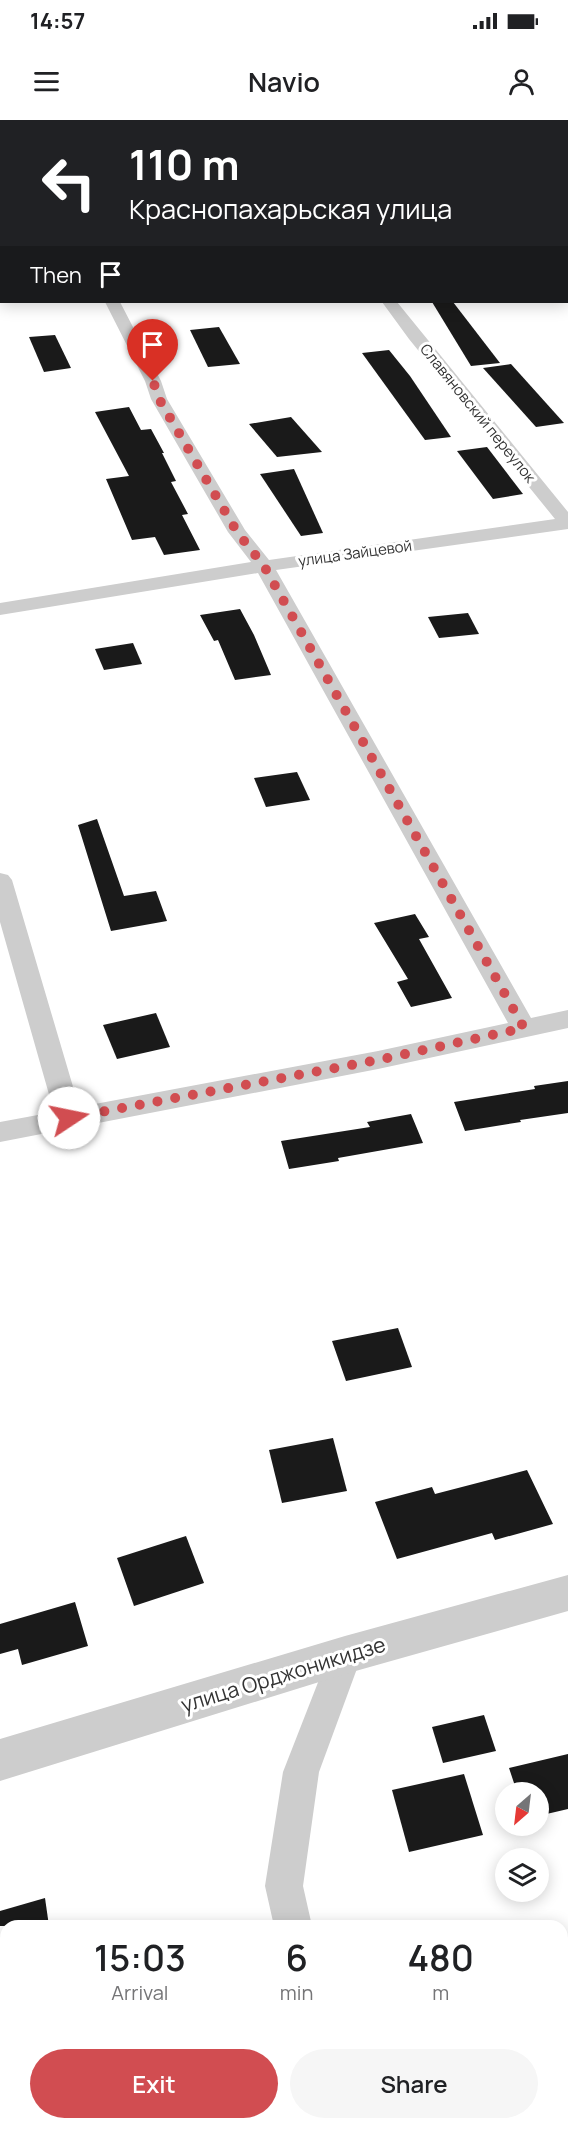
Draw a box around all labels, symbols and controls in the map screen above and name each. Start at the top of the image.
text: 14:57 [30,6,85,36]
text: Navio [248,63,320,100]
icon: menu [30,65,63,98]
icon: person [505,65,538,98]
text: 110 m [129,135,240,193]
icon: left [30,144,108,222]
text: Краснопахарьская улица [129,190,452,227]
icon: arrive [94,258,127,291]
text: Then [30,260,82,290]
pin [127,319,178,381]
icon: arrive [136,328,169,361]
street label: Славяновский переулок [415,339,541,487]
street label: улица Зайцевой [297,535,413,571]
position arrow [37,1086,101,1150]
street label: улица Орджоникидзе [177,1630,389,1718]
north arrow [495,1782,549,1836]
map controls [495,1782,549,1902]
button: layers [495,1848,549,1902]
text: 15:03 [94,1933,186,1982]
text: 6 [285,1933,308,1982]
text: 480 [407,1933,474,1982]
text: Arrival [111,1979,168,2006]
text: min [280,1979,313,2006]
text: m [432,1979,449,2006]
button: Exit [30,2049,278,2118]
button: Share [290,2049,538,2118]

